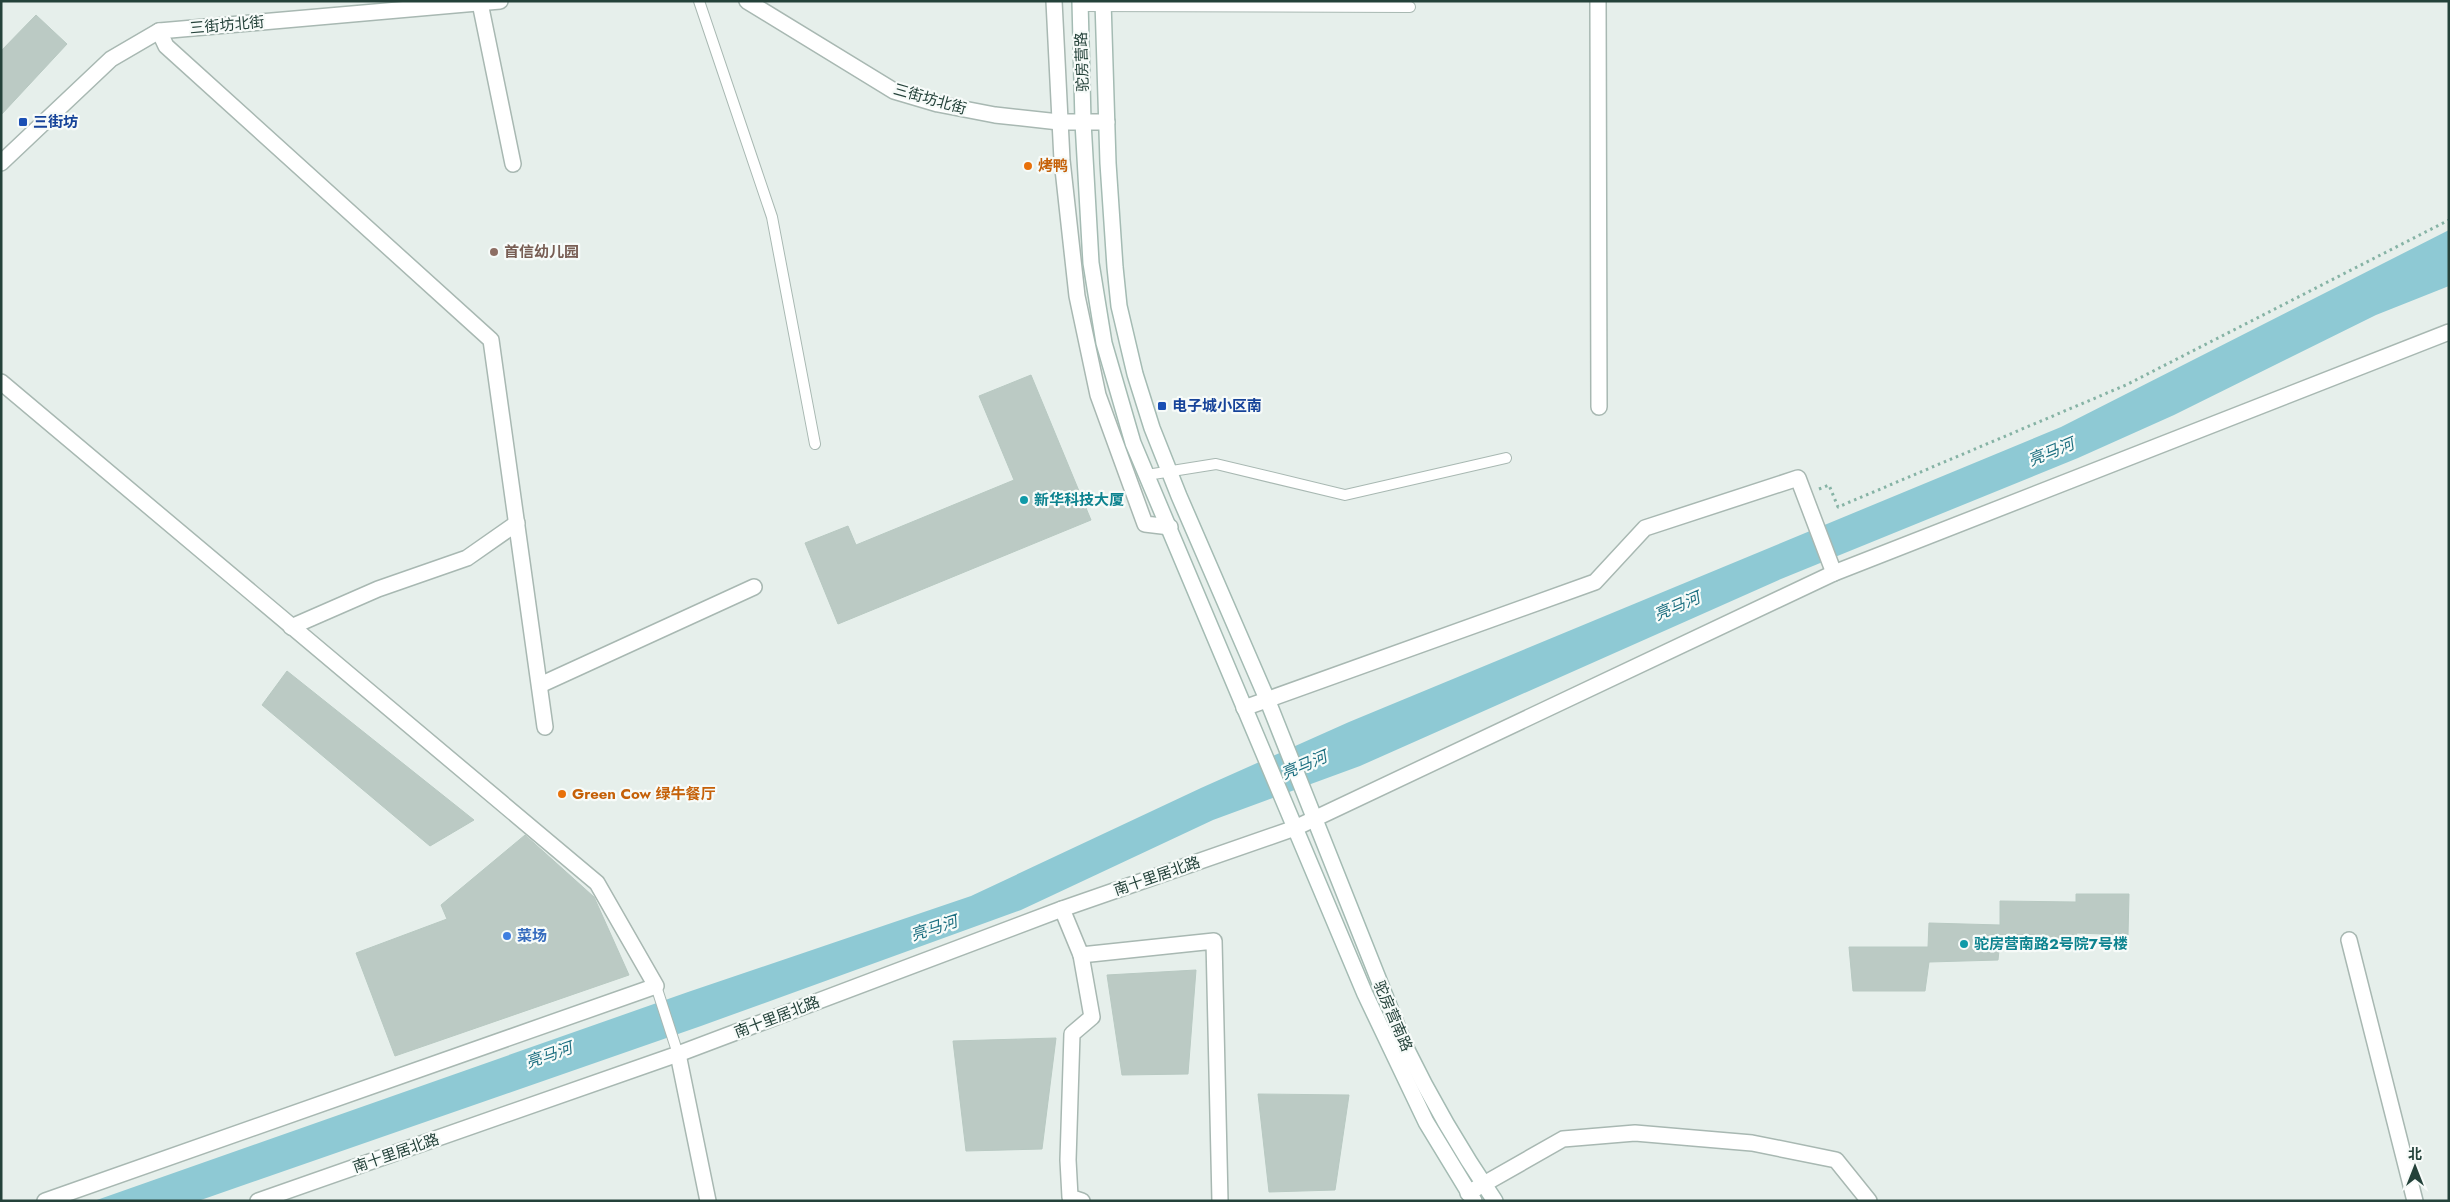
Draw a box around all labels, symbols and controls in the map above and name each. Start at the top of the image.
street label: 三街坊北街 [189,11,265,39]
street label: 驼房营路 [1070,32,1094,92]
street label: 三街坊北街 [891,78,969,120]
place label: 三街坊 [33,111,78,133]
marker: 三街坊 [17,116,29,128]
place label: 烤鸭 [1038,155,1068,177]
marker: 烤鸭 [1022,160,1034,172]
place label: 首信幼儿园 [504,241,579,263]
marker: 首信幼儿园 [488,246,500,258]
place label: 电子城小区南 [1172,395,1262,417]
marker: 电子城小区南 [1156,400,1168,412]
water label: 亮马河 [2024,431,2080,472]
place label: 新华科技大厦 [1034,489,1124,511]
marker: 新华科技大厦 [1018,494,1030,506]
water label: 亮马河 [1650,585,1706,626]
water label: 亮马河 [1277,744,1333,785]
place label: Green Cow 绿牛餐厅 [572,783,716,805]
marker: Green Cow 绿牛餐厅 [556,788,568,800]
street label: 南十里居北路 [1111,851,1203,901]
water label: 亮马河 [908,909,963,946]
place label: 菜场 [517,925,547,947]
marker: 菜场 [501,930,513,942]
place label: 驼房营南路2号院7号楼 [1974,933,2128,955]
marker: 驼房营南路2号院7号楼 [1958,938,1970,950]
street label: 驼房营南路 [1368,977,1418,1055]
street label: 南十里居北路 [731,991,823,1043]
water label: 亮马河 [523,1035,578,1074]
street label: 南十里居北路 [350,1128,442,1178]
north arrow [2390,1142,2440,1192]
text: 北 [2408,1144,2422,1164]

